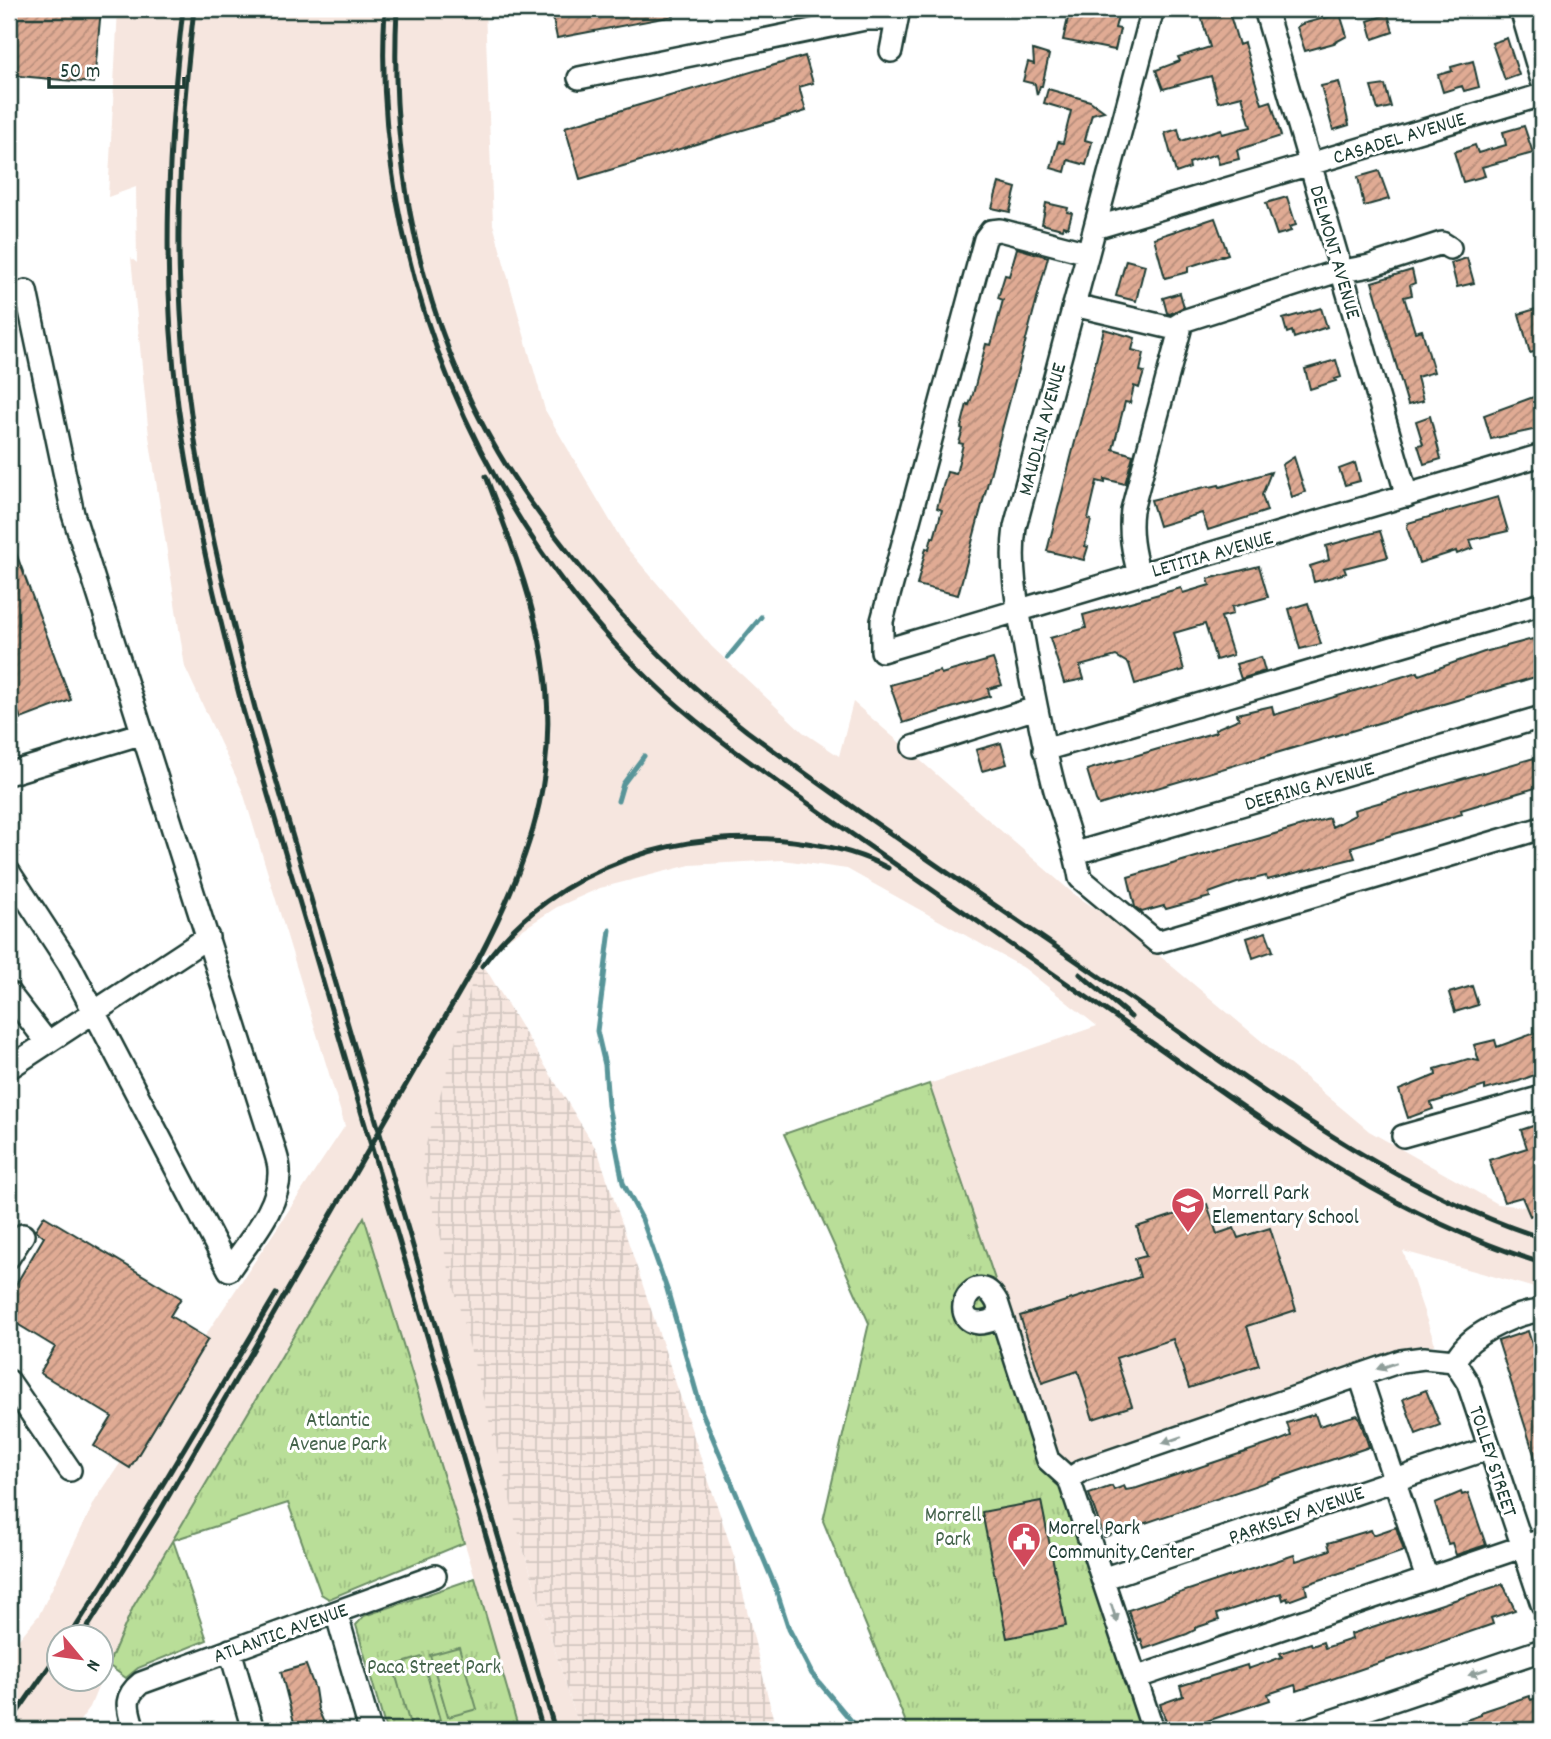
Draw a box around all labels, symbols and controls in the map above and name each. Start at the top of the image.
scale bar [49,46,184,90]
text: 50 m [60,58,100,88]
street label: CASADEL AVENUE [1330,105,1470,174]
street label: DELMONT AVENUE [1300,182,1367,324]
street label: MAUDLIN AVENUE [1012,360,1076,499]
street label: LETITIA AVENUE [1148,524,1278,588]
street label: DEERING AVENUE [1241,755,1379,821]
place label: Morrell Park Elementary School [1212,1180,1359,1234]
school or university icon: Morrell Park Elementary School [1169,1185,1207,1234]
one-way arrow [1377,1361,1398,1372]
street label: TOLLEY STREET [1459,1403,1523,1522]
park label: Atlantic Avenue Park [289,1407,387,1461]
one-way arrow [1161,1435,1182,1446]
street label: PARKSLEY AVENUE [1225,1479,1369,1554]
park label: Morrell Park [925,1502,981,1556]
place label: Morrel Park Community Center [1048,1515,1195,1569]
public building icon: Morrel Park Community Center [1005,1520,1043,1569]
street label: ATLANTIC AVENUE [209,1596,353,1673]
one-way arrow [1109,1603,1119,1624]
north arrow [46,1624,116,1694]
text: N [78,1654,106,1675]
park label: Paca Street Park [367,1654,501,1684]
one-way arrow [1467,1667,1488,1678]

